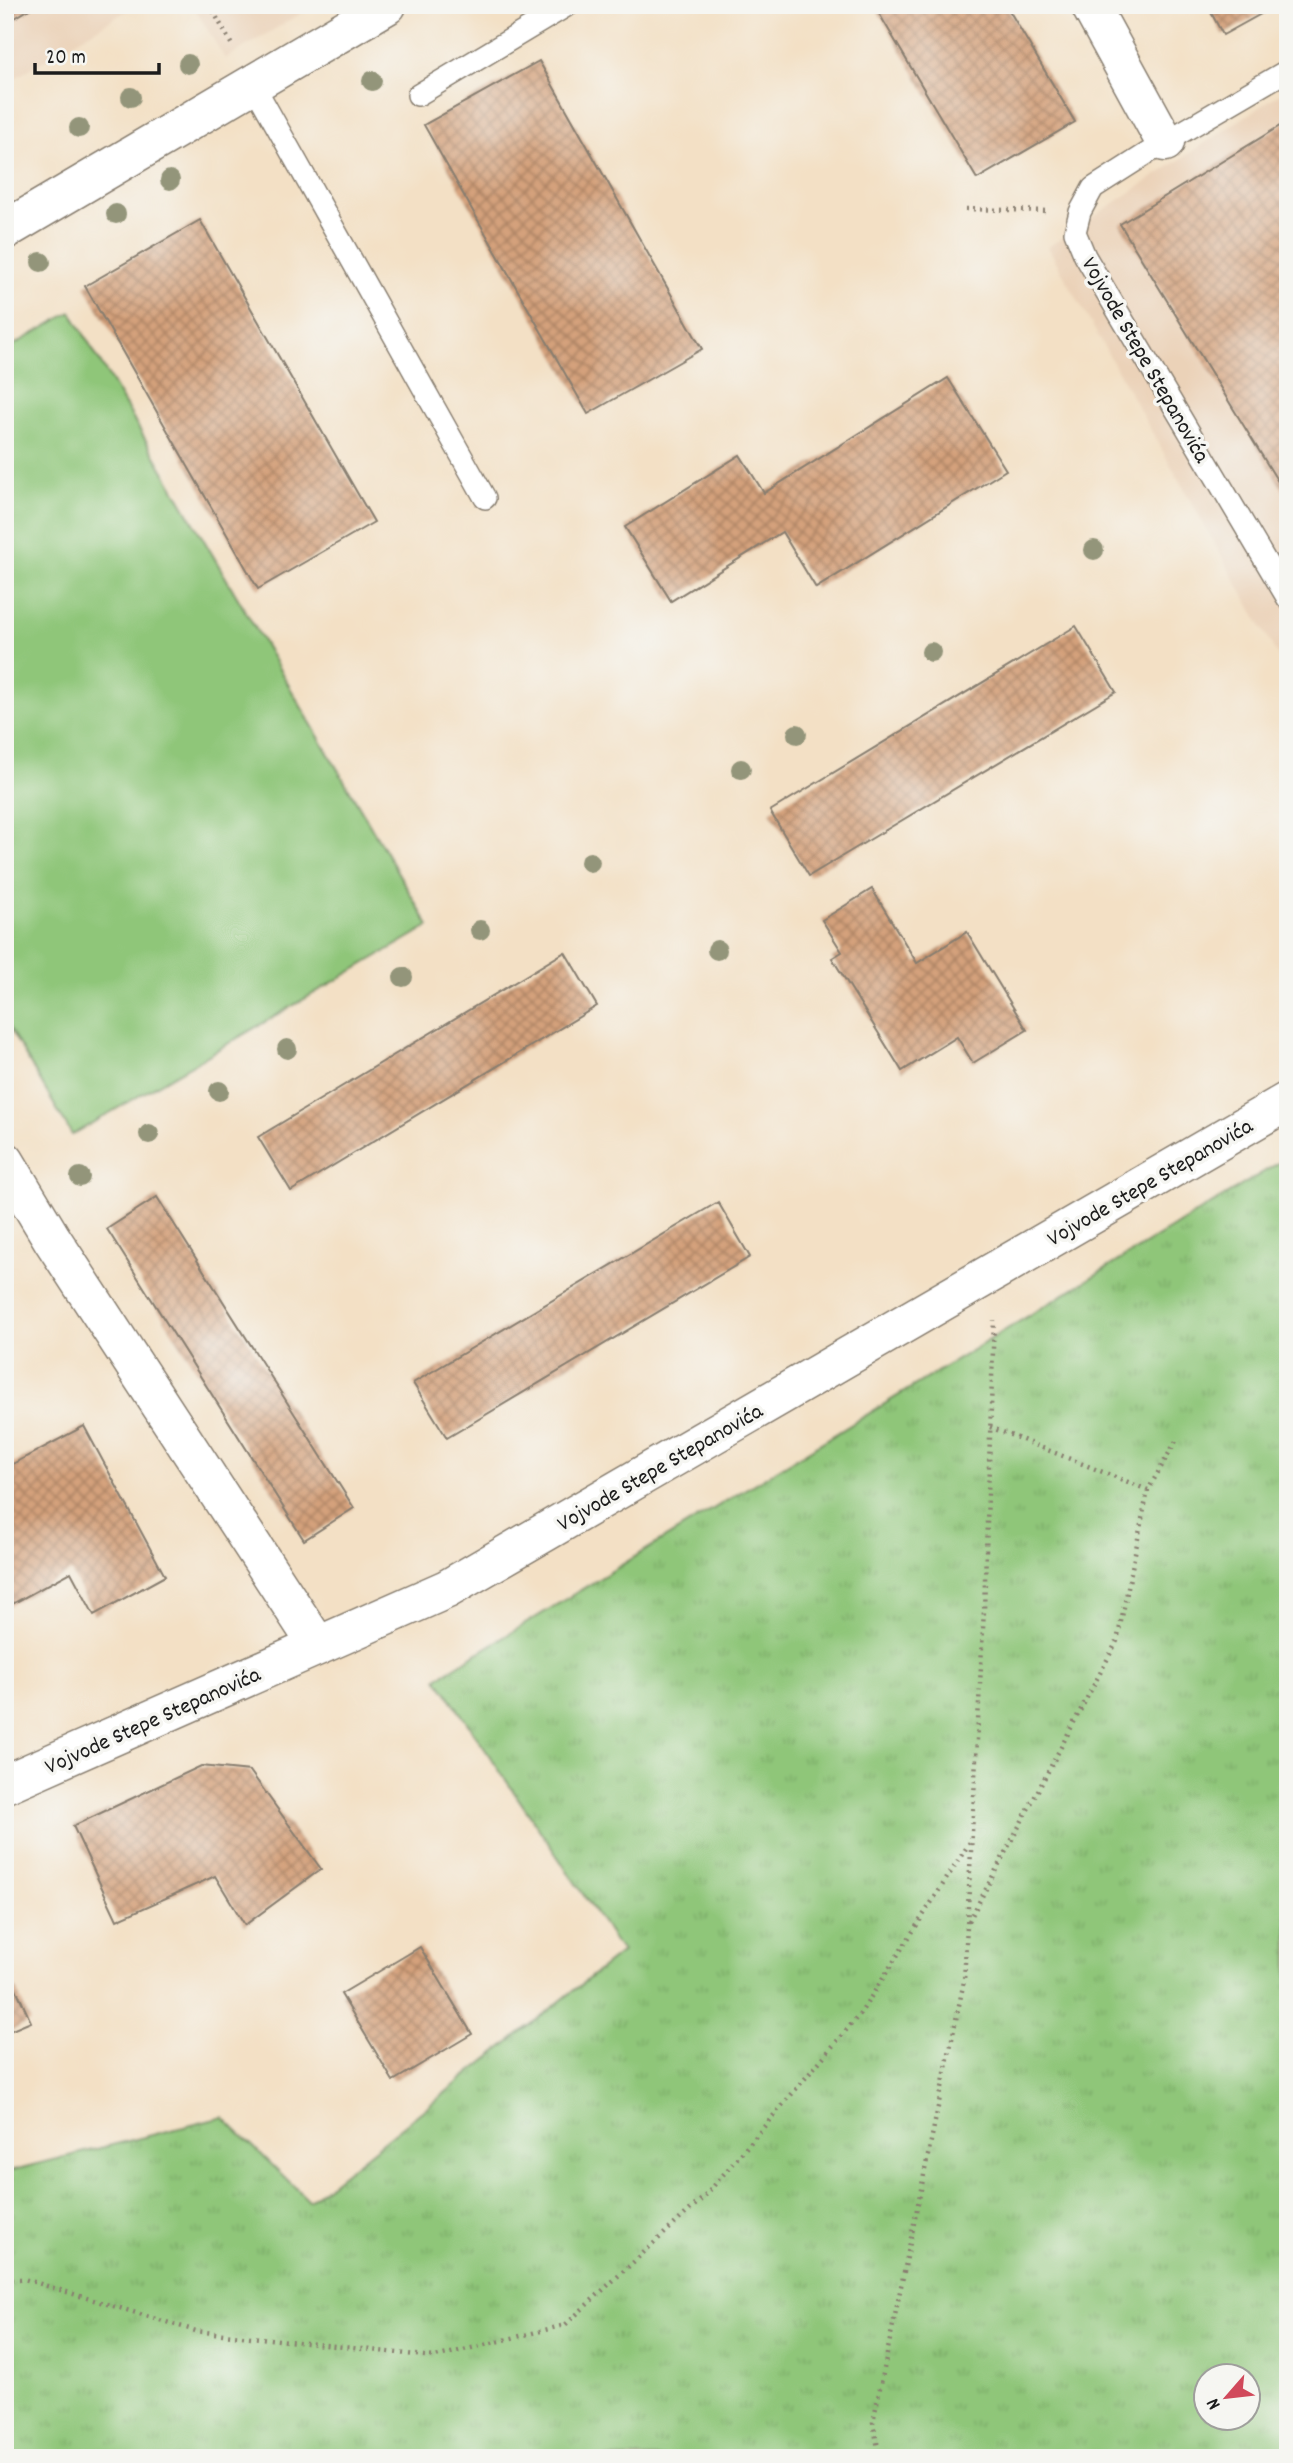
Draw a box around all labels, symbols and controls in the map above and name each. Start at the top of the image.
scale bar [35,32,159,76]
text: 20 m [46,44,86,74]
street label: Vojvode Stepe Stepanovića [1071,252,1217,471]
street label: Vojvode Stepe Stepanovića [1042,1111,1261,1257]
street label: Vojvode Stepe Stepanovića [552,1396,771,1542]
street label: Vojvode Stepe Stepanovića [40,1659,268,1785]
north arrow [1192,2362,1262,2432]
text: N [1201,2393,1229,2414]

